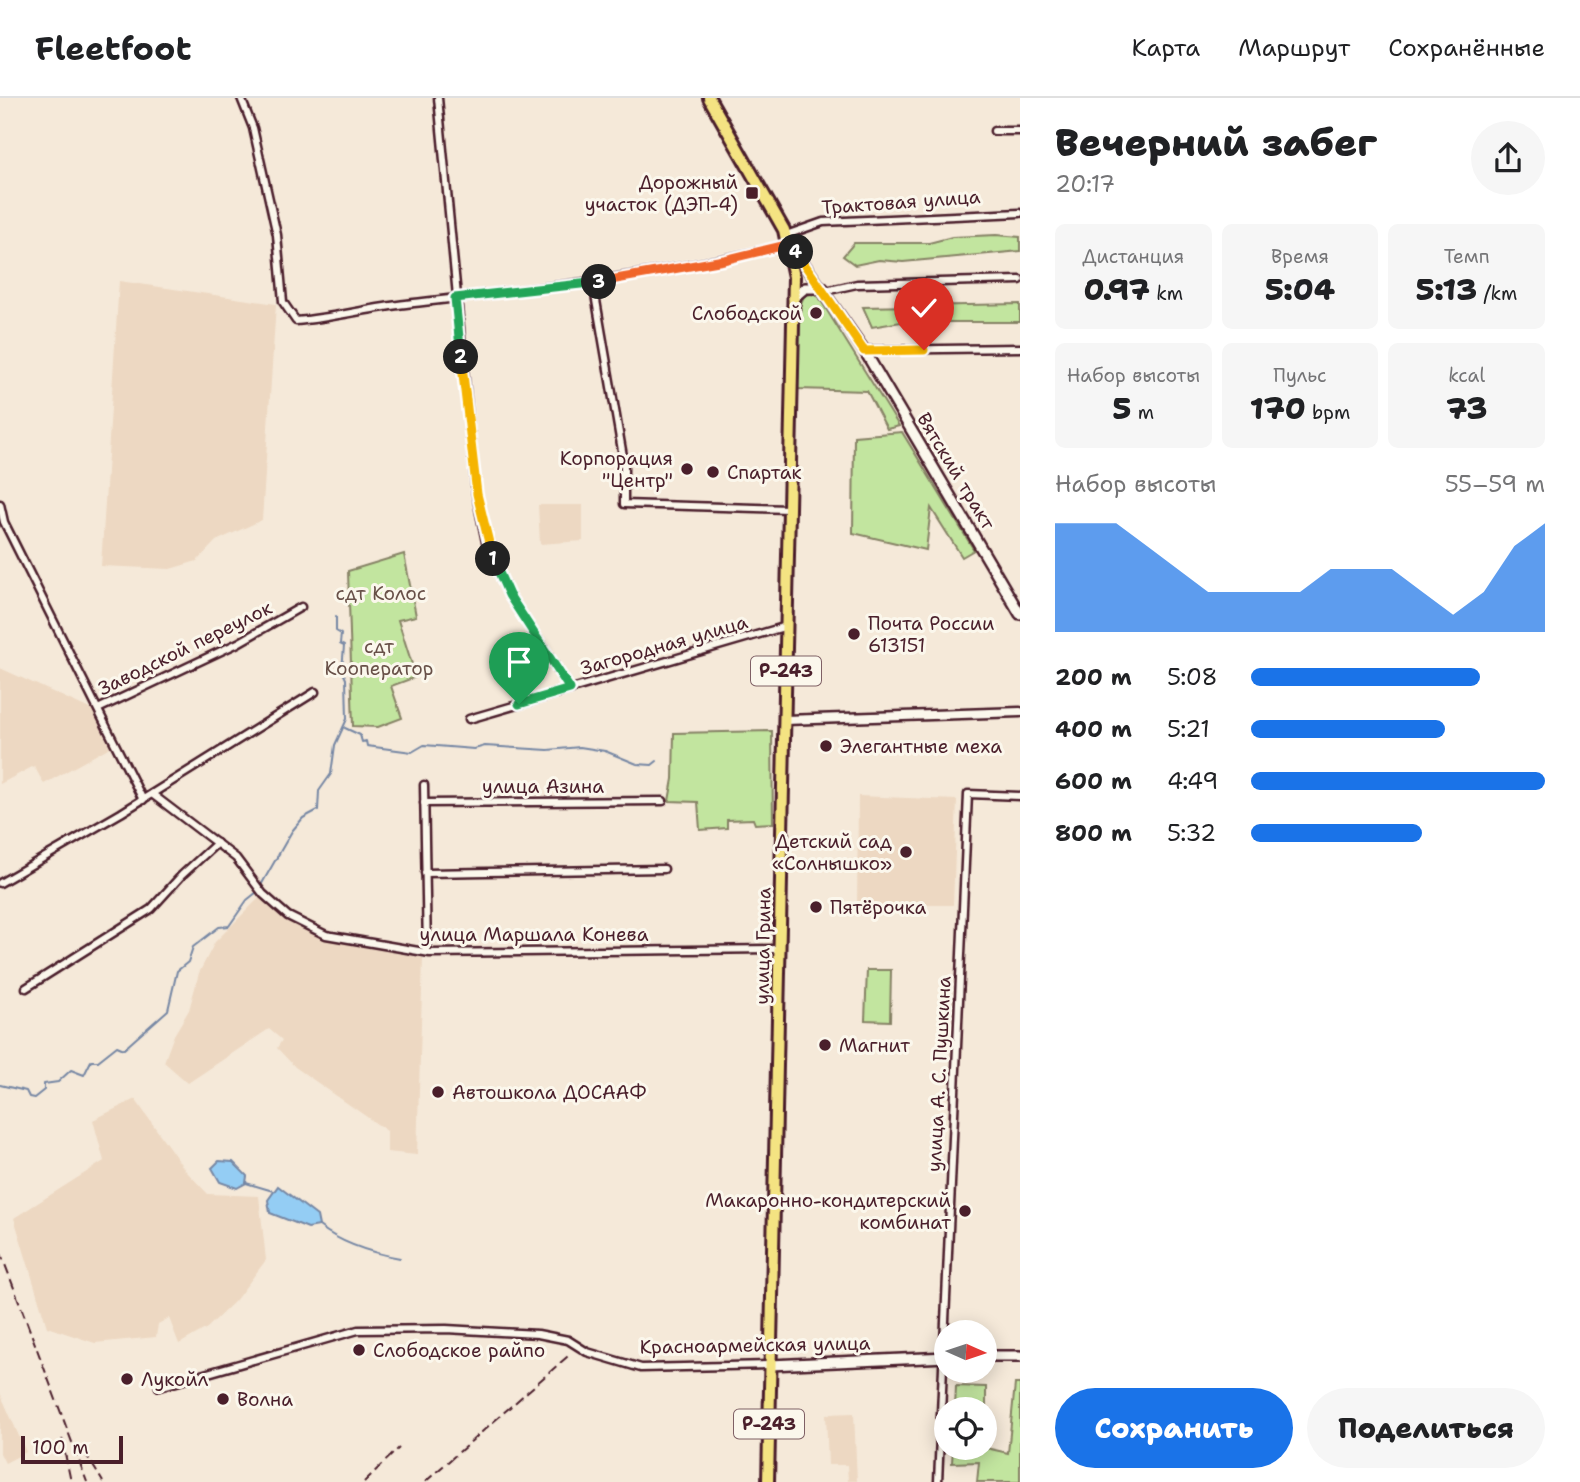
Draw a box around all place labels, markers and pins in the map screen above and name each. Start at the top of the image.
place label: Дорожный участок (ДЭП-4) [585,170,738,217]
marker: Дорожный участок (ДЭП-4) [744,185,760,201]
pin: 4 [778,234,814,270]
pin: 3 [582,264,616,300]
pin [894,278,954,350]
place label: Слободской [692,301,802,326]
marker: Слободской [808,305,824,321]
pin: 2 [444,340,478,374]
place label: Корпорация "Центр" [560,446,673,493]
place label: Спартак [727,460,802,485]
marker: Корпорация "Центр" [679,461,695,477]
marker: Спартак [705,464,721,480]
pin: 1 [476,542,510,576]
place label: Почта России 613151 [868,611,994,658]
marker: Почта России 613151 [846,626,862,642]
pin [489,632,549,704]
place label: Элегантные меха [840,734,1002,759]
marker: Элегантные меха [818,738,834,754]
place label: Детский сад «Солнышко» [772,829,892,876]
marker: Детский сад «Солнышко» [898,844,914,860]
place label: Пятёрочка [830,895,926,920]
marker: Пятёрочка [808,899,824,915]
place label: Магнит [839,1033,910,1058]
marker: Магнит [817,1037,833,1053]
place label: Автошкола ДОСААФ [452,1080,646,1105]
marker: Автошкола ДОСААФ [430,1084,446,1100]
place label: Макаронно-кондитерский комбинат [705,1188,951,1235]
marker: Макаронно-кондитерский комбинат [957,1203,973,1219]
place label: Слободское райпо [373,1338,545,1363]
marker: Слободское райпо [351,1342,367,1358]
place label: Лукойл [141,1367,209,1392]
marker: Лукойл [119,1371,135,1387]
place label: Волна [237,1387,293,1412]
marker: Волна [215,1391,231,1407]

